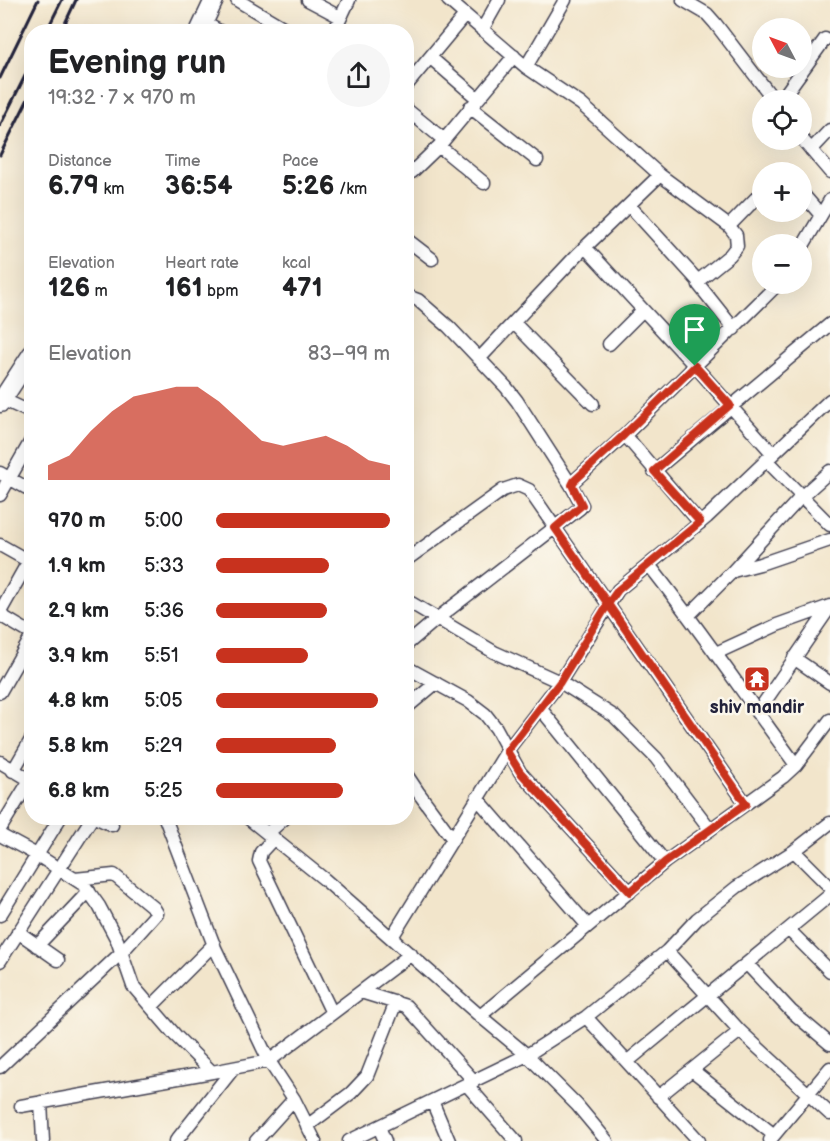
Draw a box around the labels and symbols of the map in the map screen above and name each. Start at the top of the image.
north arrow [752,18,812,78]
pin [669,304,720,366]
temple icon: shiv mandir [742,664,772,694]
place label: shiv mandir [710,697,805,718]

